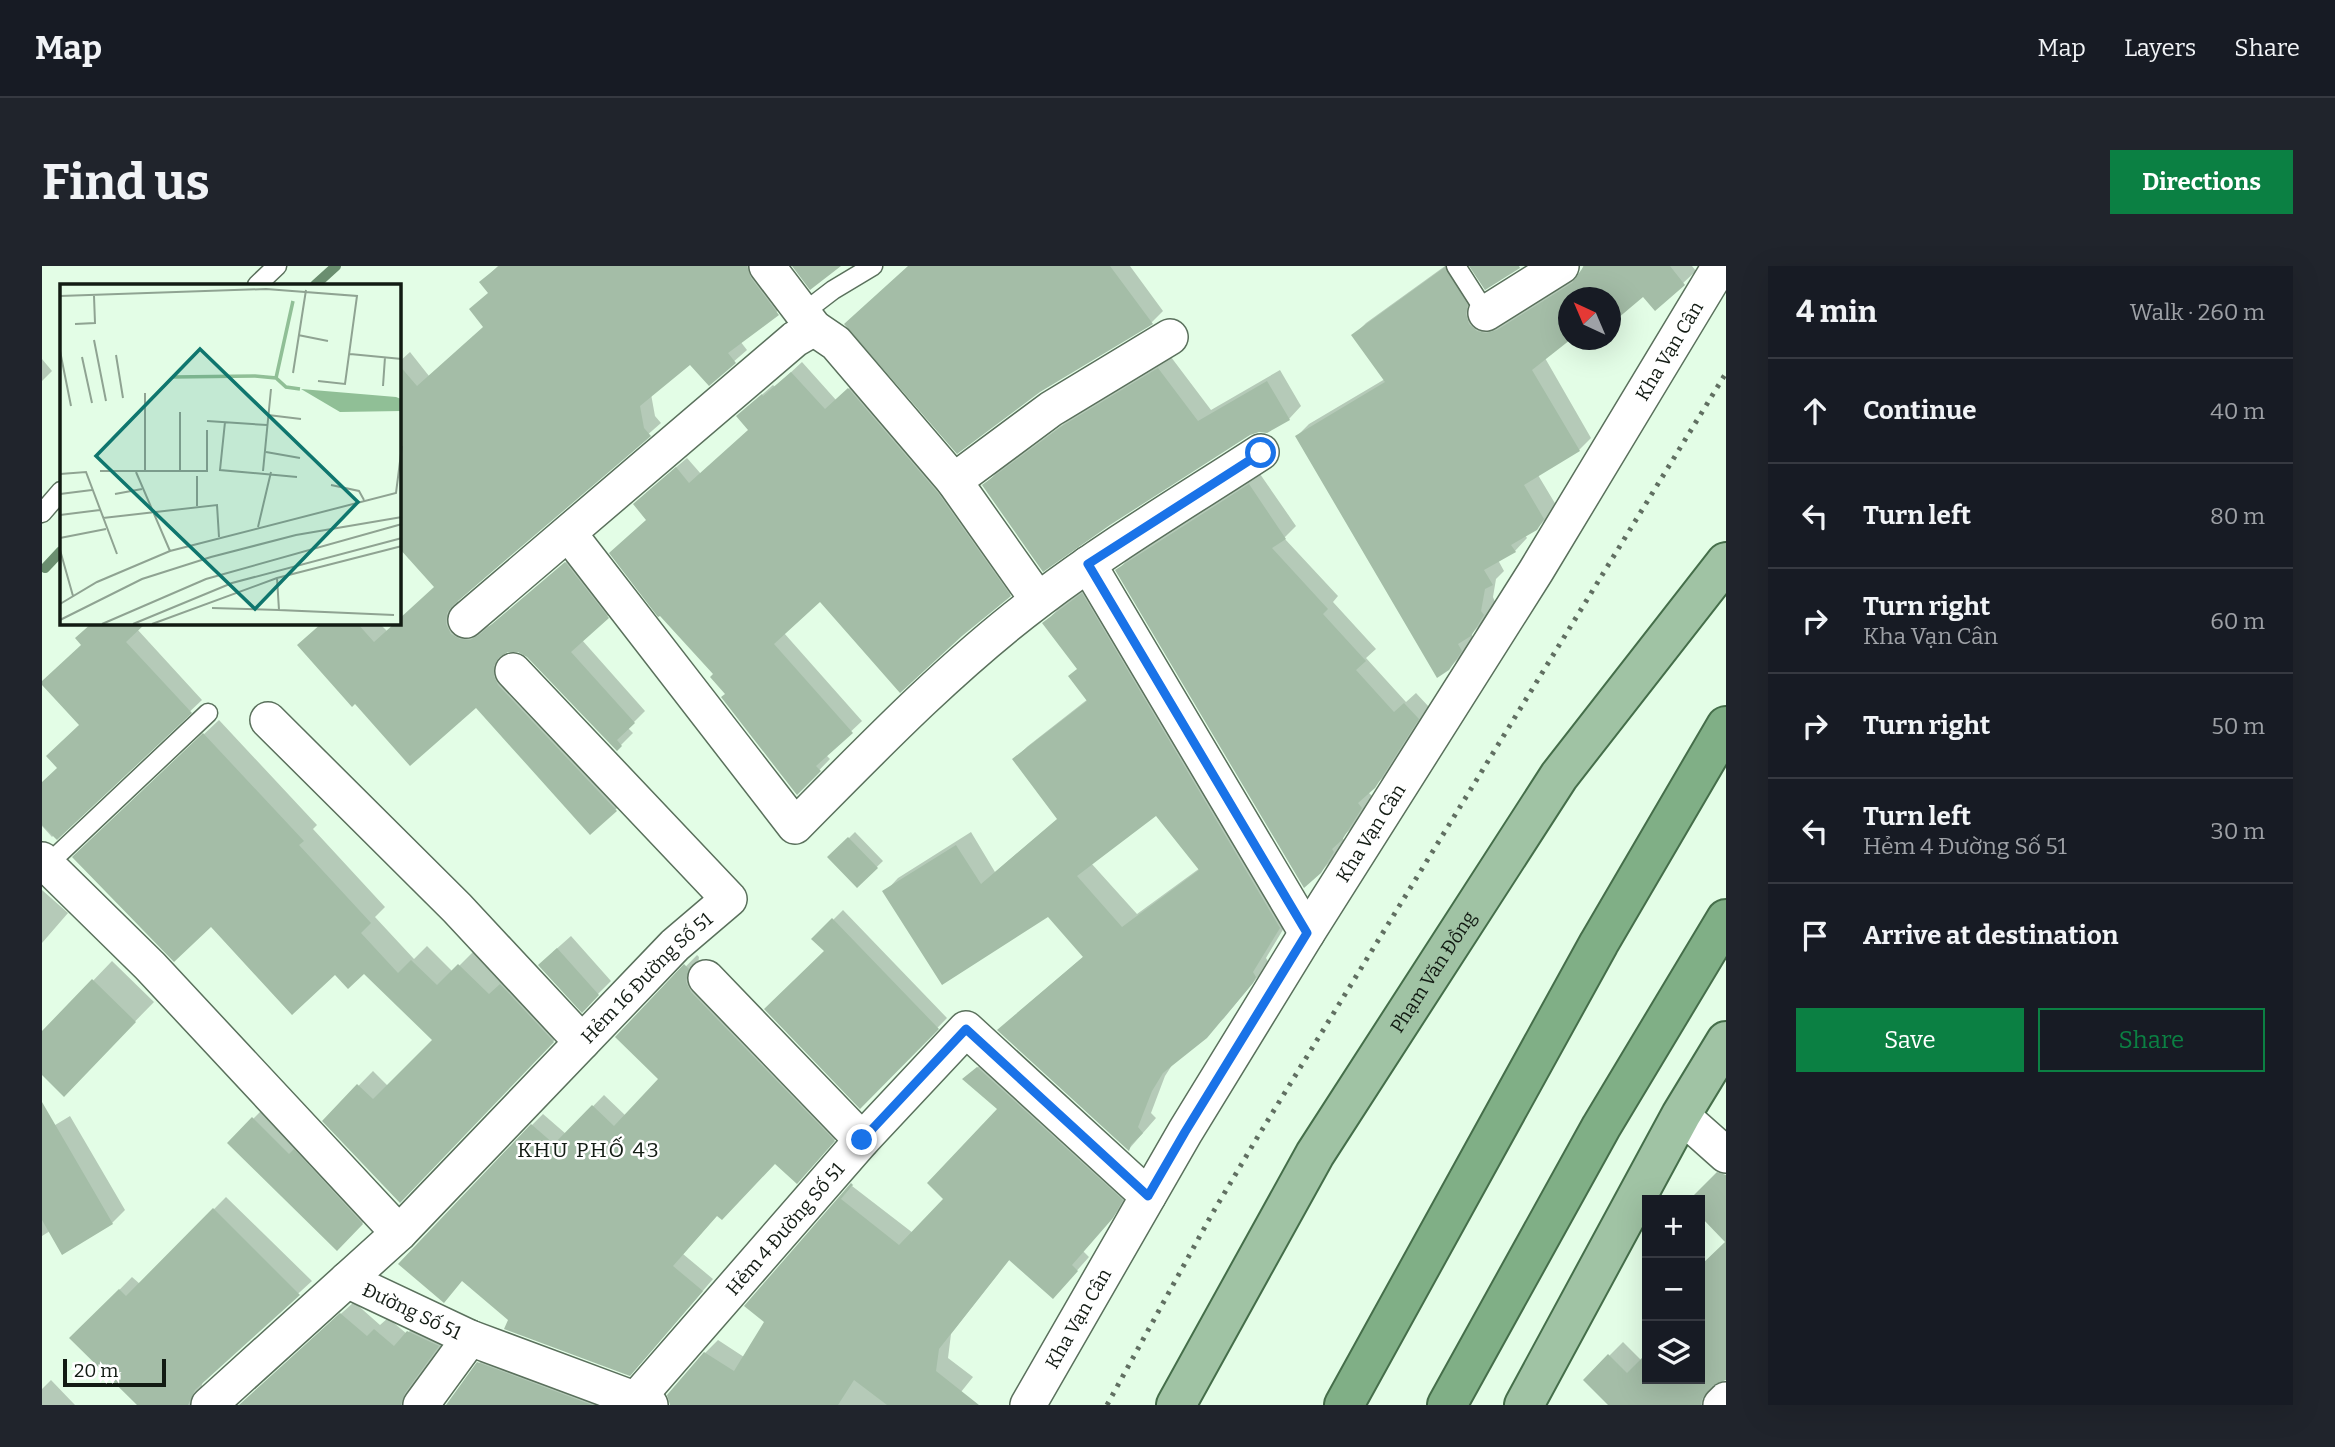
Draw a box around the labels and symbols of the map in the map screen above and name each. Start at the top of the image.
inset map [60,284,401,625]
north arrow [1558,287,1621,350]
street label: Kha Vạn Cân [1630,297,1708,404]
route start [1245,437,1276,468]
street label: Kha Vạn Cân [1331,779,1410,886]
street label: Phạm Văn Đồng [1385,906,1481,1037]
street label: Hẻm 16 Đường Số 51 [576,907,717,1048]
route end [846,1124,877,1155]
district label: KHU PHỐ 43 [517,1136,661,1163]
street label: Hẻm 4 Đường Số 51 [721,1157,849,1300]
street label: Kha Vạn Cân [1040,1264,1116,1372]
street label: Đường Số 51 [359,1278,465,1344]
scale bar [63,1356,166,1388]

